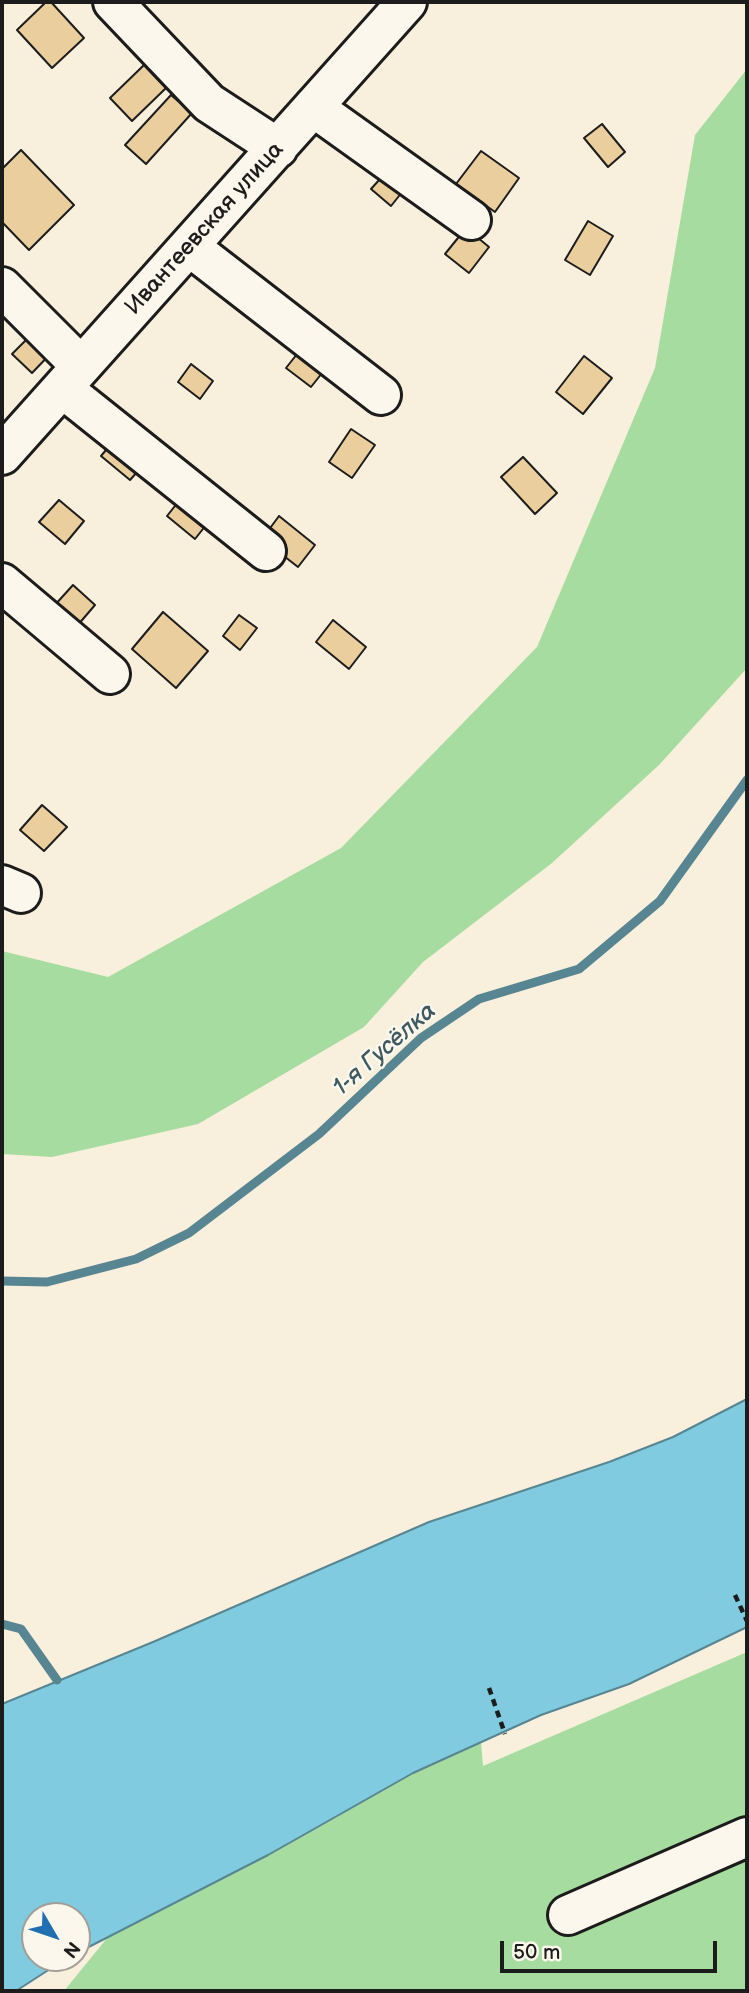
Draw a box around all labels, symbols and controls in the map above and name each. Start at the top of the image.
street label: Ивантеевская улица [120,137,290,321]
water label: 1-я Гусёлка [327,997,443,1103]
north arrow [21,1902,91,1972]
scale bar [504,1926,721,1970]
text: N [58,1936,85,1962]
text: 50 m [513,1940,560,1965]

